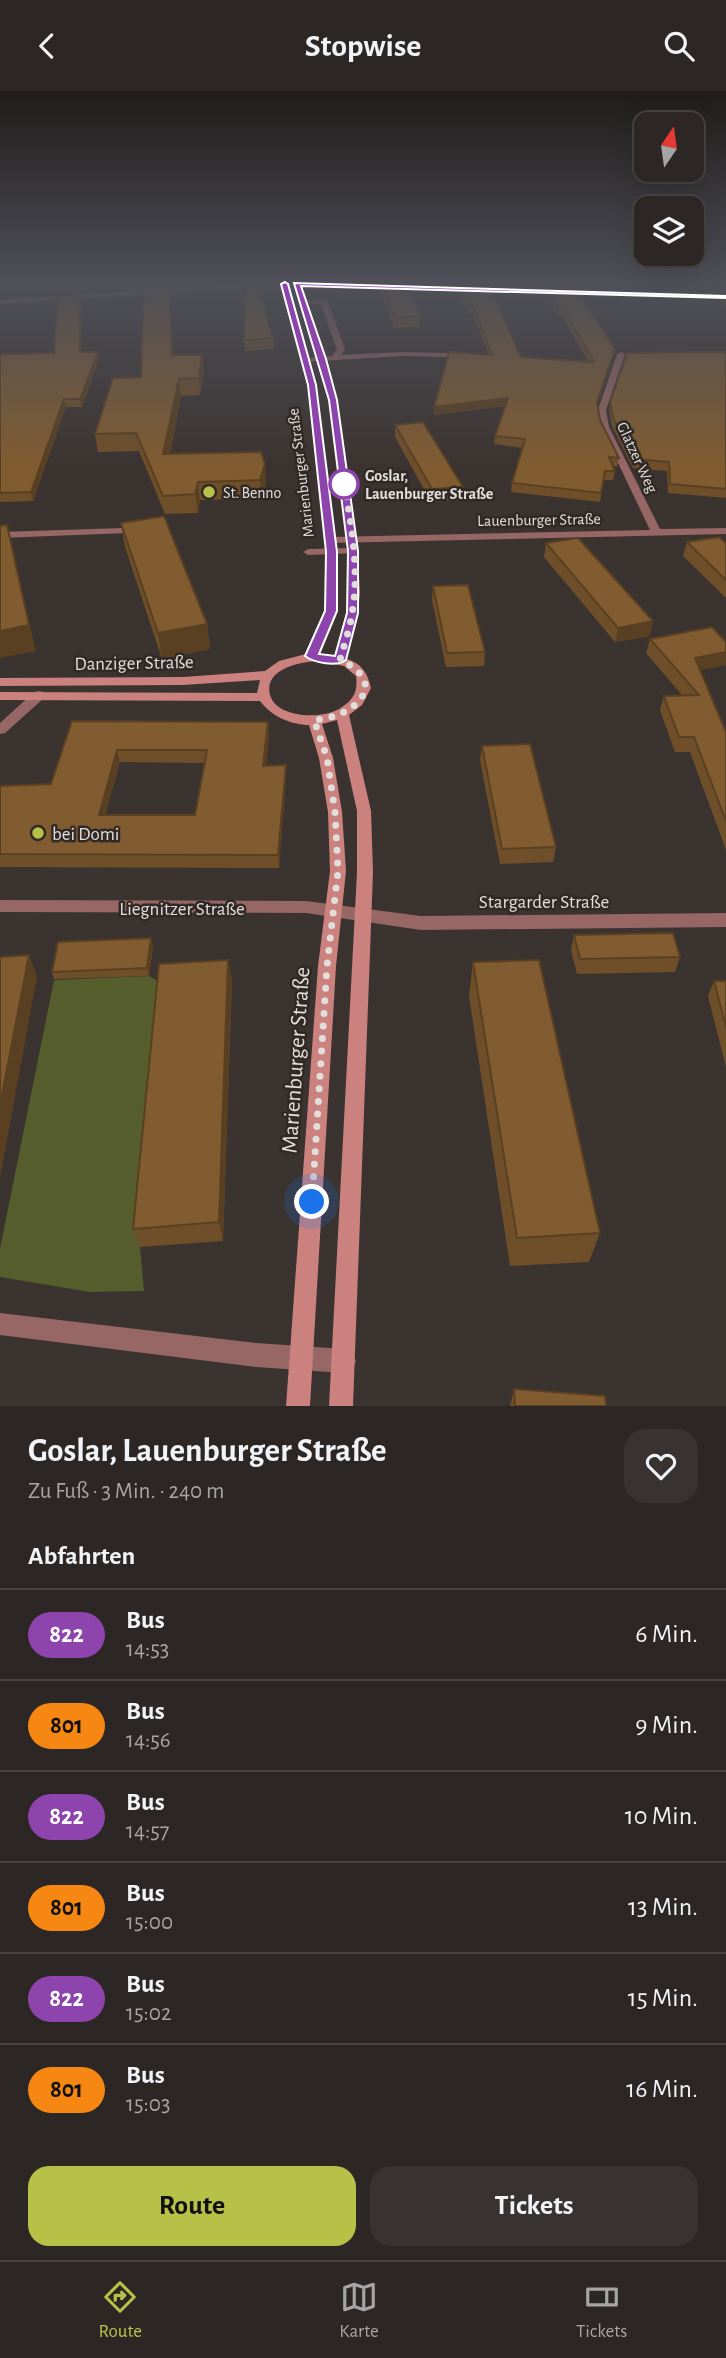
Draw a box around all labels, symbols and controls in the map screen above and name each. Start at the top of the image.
icon: back [28,27,66,65]
icon: search [660,27,698,65]
text: Stopwise [305,30,421,62]
north arrow [634,112,704,182]
map controls [634,112,704,266]
button: layers [634,196,704,266]
street label: Marienburger Straße [285,407,317,538]
street label: Glatzer Weg [614,420,660,495]
place label: Goslar, Lauenburger Straße [365,468,494,502]
marker: Goslar, Lauenburger Straße [329,469,359,499]
marker: St. Benno [201,484,217,500]
place label: St. Benno [223,485,282,501]
street label: Lauenburger Straße [477,511,601,529]
street label: Danziger Straße [74,653,194,674]
marker: bei Domi [30,825,46,841]
place label: bei Domi [52,825,119,844]
street label: Stargarder Straße [479,893,609,912]
street label: Liegnitzer Straße [119,900,245,919]
street label: Marienburger Straße [279,966,314,1154]
your location [294,1184,329,1219]
button: heart [624,1429,698,1503]
text: Goslar, Lauenburger Straße [28,1435,387,1468]
text: Zu Fuß · 3 Min. · 240 m [28,1480,224,1503]
text: Abfahrten [28,1543,135,1569]
text: Bus [126,1607,165,1633]
text: 6 Min. [635,1621,698,1647]
text: 822 [49,1623,84,1647]
text: 14:53 [126,1638,169,1661]
text: Bus [126,1698,165,1724]
text: 9 Min. [635,1712,698,1738]
text: 801 [50,1714,83,1738]
text: 14:56 [126,1729,171,1752]
text: Bus [126,1789,165,1815]
text: 10 Min. [625,1803,698,1829]
text: 822 [49,1805,84,1829]
text: 14:57 [126,1820,169,1843]
text: Bus [126,1880,165,1906]
text: 13 Min. [628,1894,698,1920]
text: 801 [50,1896,83,1920]
text: 15:00 [126,1911,173,1934]
text: Bus [126,1971,165,1997]
text: 15 Min. [628,1985,698,2011]
text: 822 [49,1987,84,2011]
text: 15:02 [126,2002,171,2025]
text: Bus [126,2062,165,2088]
text: 16 Min. [626,2076,698,2102]
text: 801 [50,2078,83,2102]
text: 15:03 [126,2093,170,2116]
button: Route [28,2166,356,2246]
button: Tickets [370,2166,698,2246]
tab: Route [99,2278,142,2343]
tab: Karte [339,2278,379,2343]
tab: Tickets [576,2278,627,2343]

